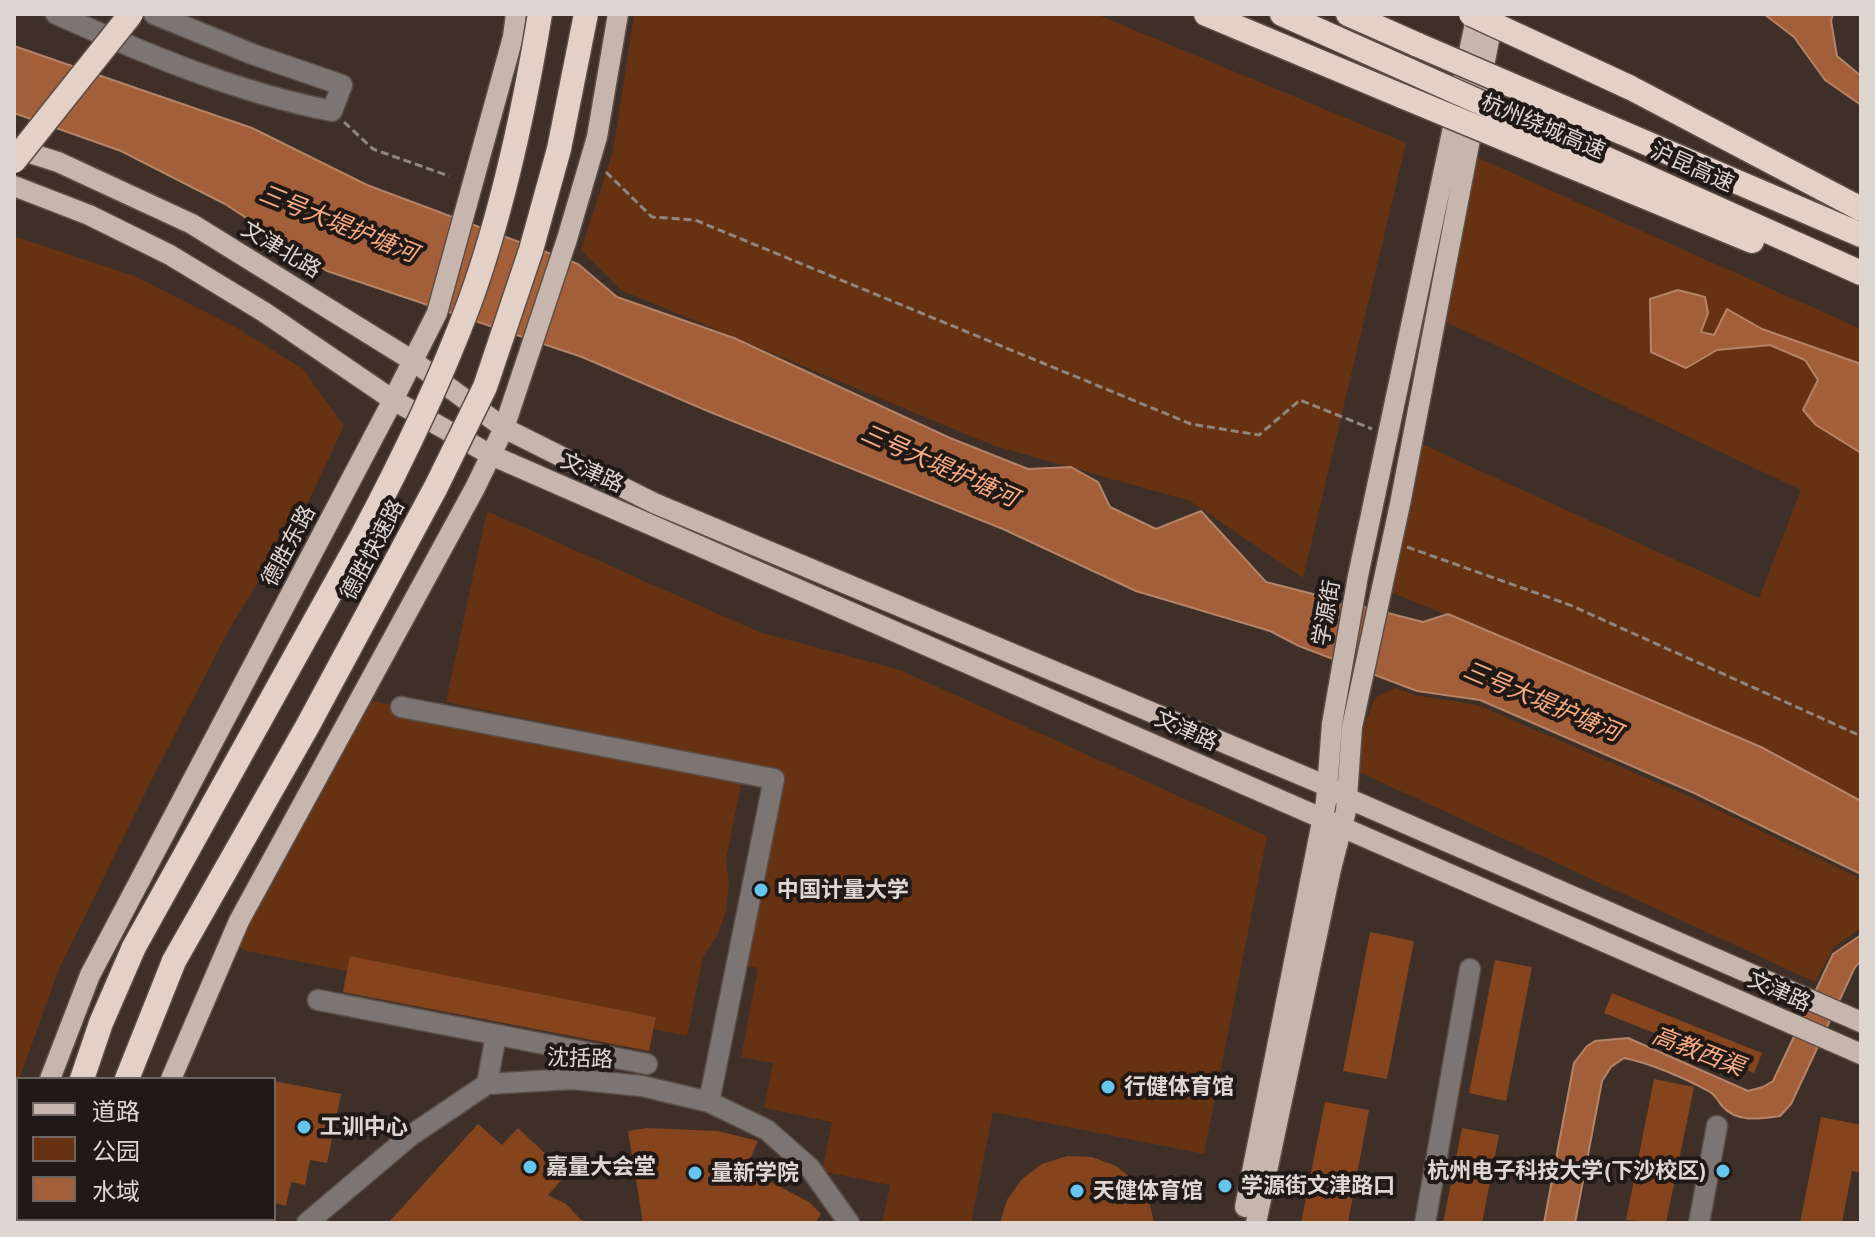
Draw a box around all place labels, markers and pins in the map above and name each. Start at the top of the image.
place label: 中国计量大学 [777,877,909,903]
marker: 中国计量大学 [752,881,770,899]
place label: 行健体育馆 [1124,1074,1234,1100]
marker: 行健体育馆 [1099,1078,1117,1096]
place label: 工训中心 [320,1114,408,1140]
marker: 工训中心 [295,1118,313,1136]
place label: 嘉量大会堂 [546,1154,656,1180]
marker: 嘉量大会堂 [521,1158,539,1176]
place label: 杭州电子科技大学(下沙校区) [1427,1158,1707,1184]
place label: 量新学院 [711,1160,799,1186]
marker: 杭州电子科技大学(下沙校区) [1714,1162,1732,1180]
marker: 量新学院 [686,1164,704,1182]
place label: 学源街文津路口 [1241,1173,1395,1199]
marker: 学源街文津路口 [1216,1177,1234,1195]
place label: 天健体育馆 [1093,1178,1203,1204]
marker: 天健体育馆 [1068,1182,1086,1200]

